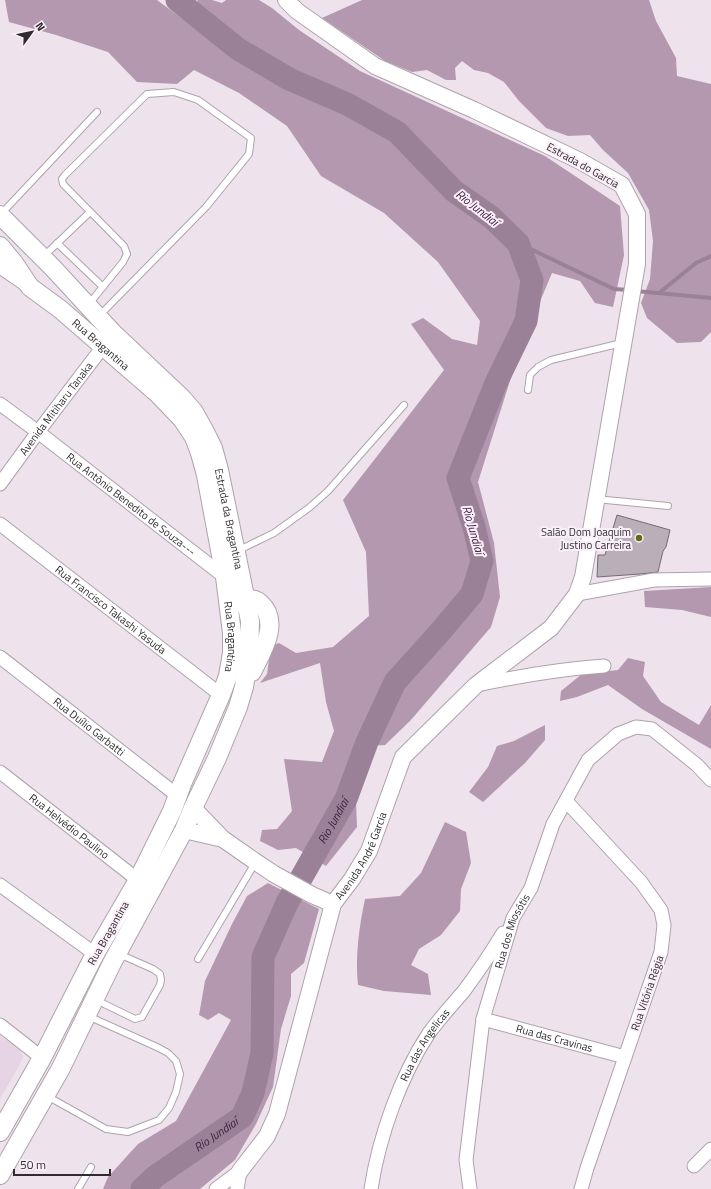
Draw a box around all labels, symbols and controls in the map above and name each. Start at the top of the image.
north arrow [12,12,52,52]
text: N [32,19,49,34]
street label: Estrada do Garcia [544,138,623,192]
water label: Rio Jundiaí [452,185,506,233]
street label: Rua Bragantina [69,315,133,374]
street label: Avenida Mitiharu Tanaka [16,358,97,459]
street label: Rua Antônio Benedito de Souza--- [63,449,199,560]
street label: Estrada da Bragantina [211,467,247,571]
water label: Rio Jundiaí [457,503,490,560]
place label: Salão Dom Joaquim Justino Carreira [541,524,631,553]
marker: Salão Dom Joaquim Justino Carreira [634,533,644,543]
street label: Rua Francisco Takashi Yasuda [52,562,170,658]
street label: Rua Bragantina [220,600,240,674]
street label: Rua Duílio Garbatti [50,694,128,760]
street label: Rua Helvédio Paulino [26,790,113,863]
water label: Rio Jundiaí [312,791,355,847]
street label: Avenida André Garcia [331,809,391,903]
street label: Rua dos Miosótis [490,891,534,971]
street label: Rua Bragantina [83,898,133,968]
street label: Rua Vitória Régia [627,953,668,1033]
street label: Rua das Angelicas [396,1005,453,1084]
street label: Rua das Cravinas [514,1020,595,1056]
water label: Rio Jundiaí [190,1110,245,1156]
scale bar [14,1151,110,1177]
text: 50 m [20,1155,46,1174]

